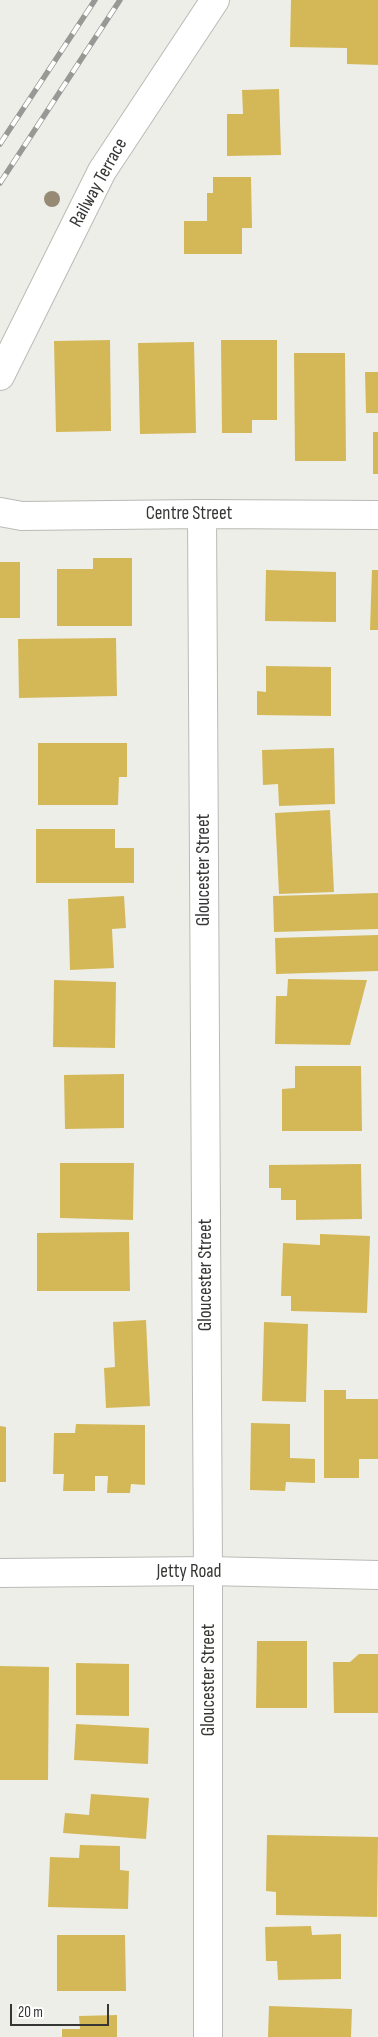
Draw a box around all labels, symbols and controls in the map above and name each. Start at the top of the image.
street label: Railway Terrace [65,135,133,231]
street label: Centre Street [146,503,232,525]
street label: Gloucester Street [193,814,215,926]
street label: Gloucester Street [195,1219,217,1331]
street label: Jetty Road [156,1561,222,1583]
street label: Gloucester Street [198,1624,220,1736]
scale bar [12,1994,111,2026]
text: 20 m [18,2003,43,2022]

